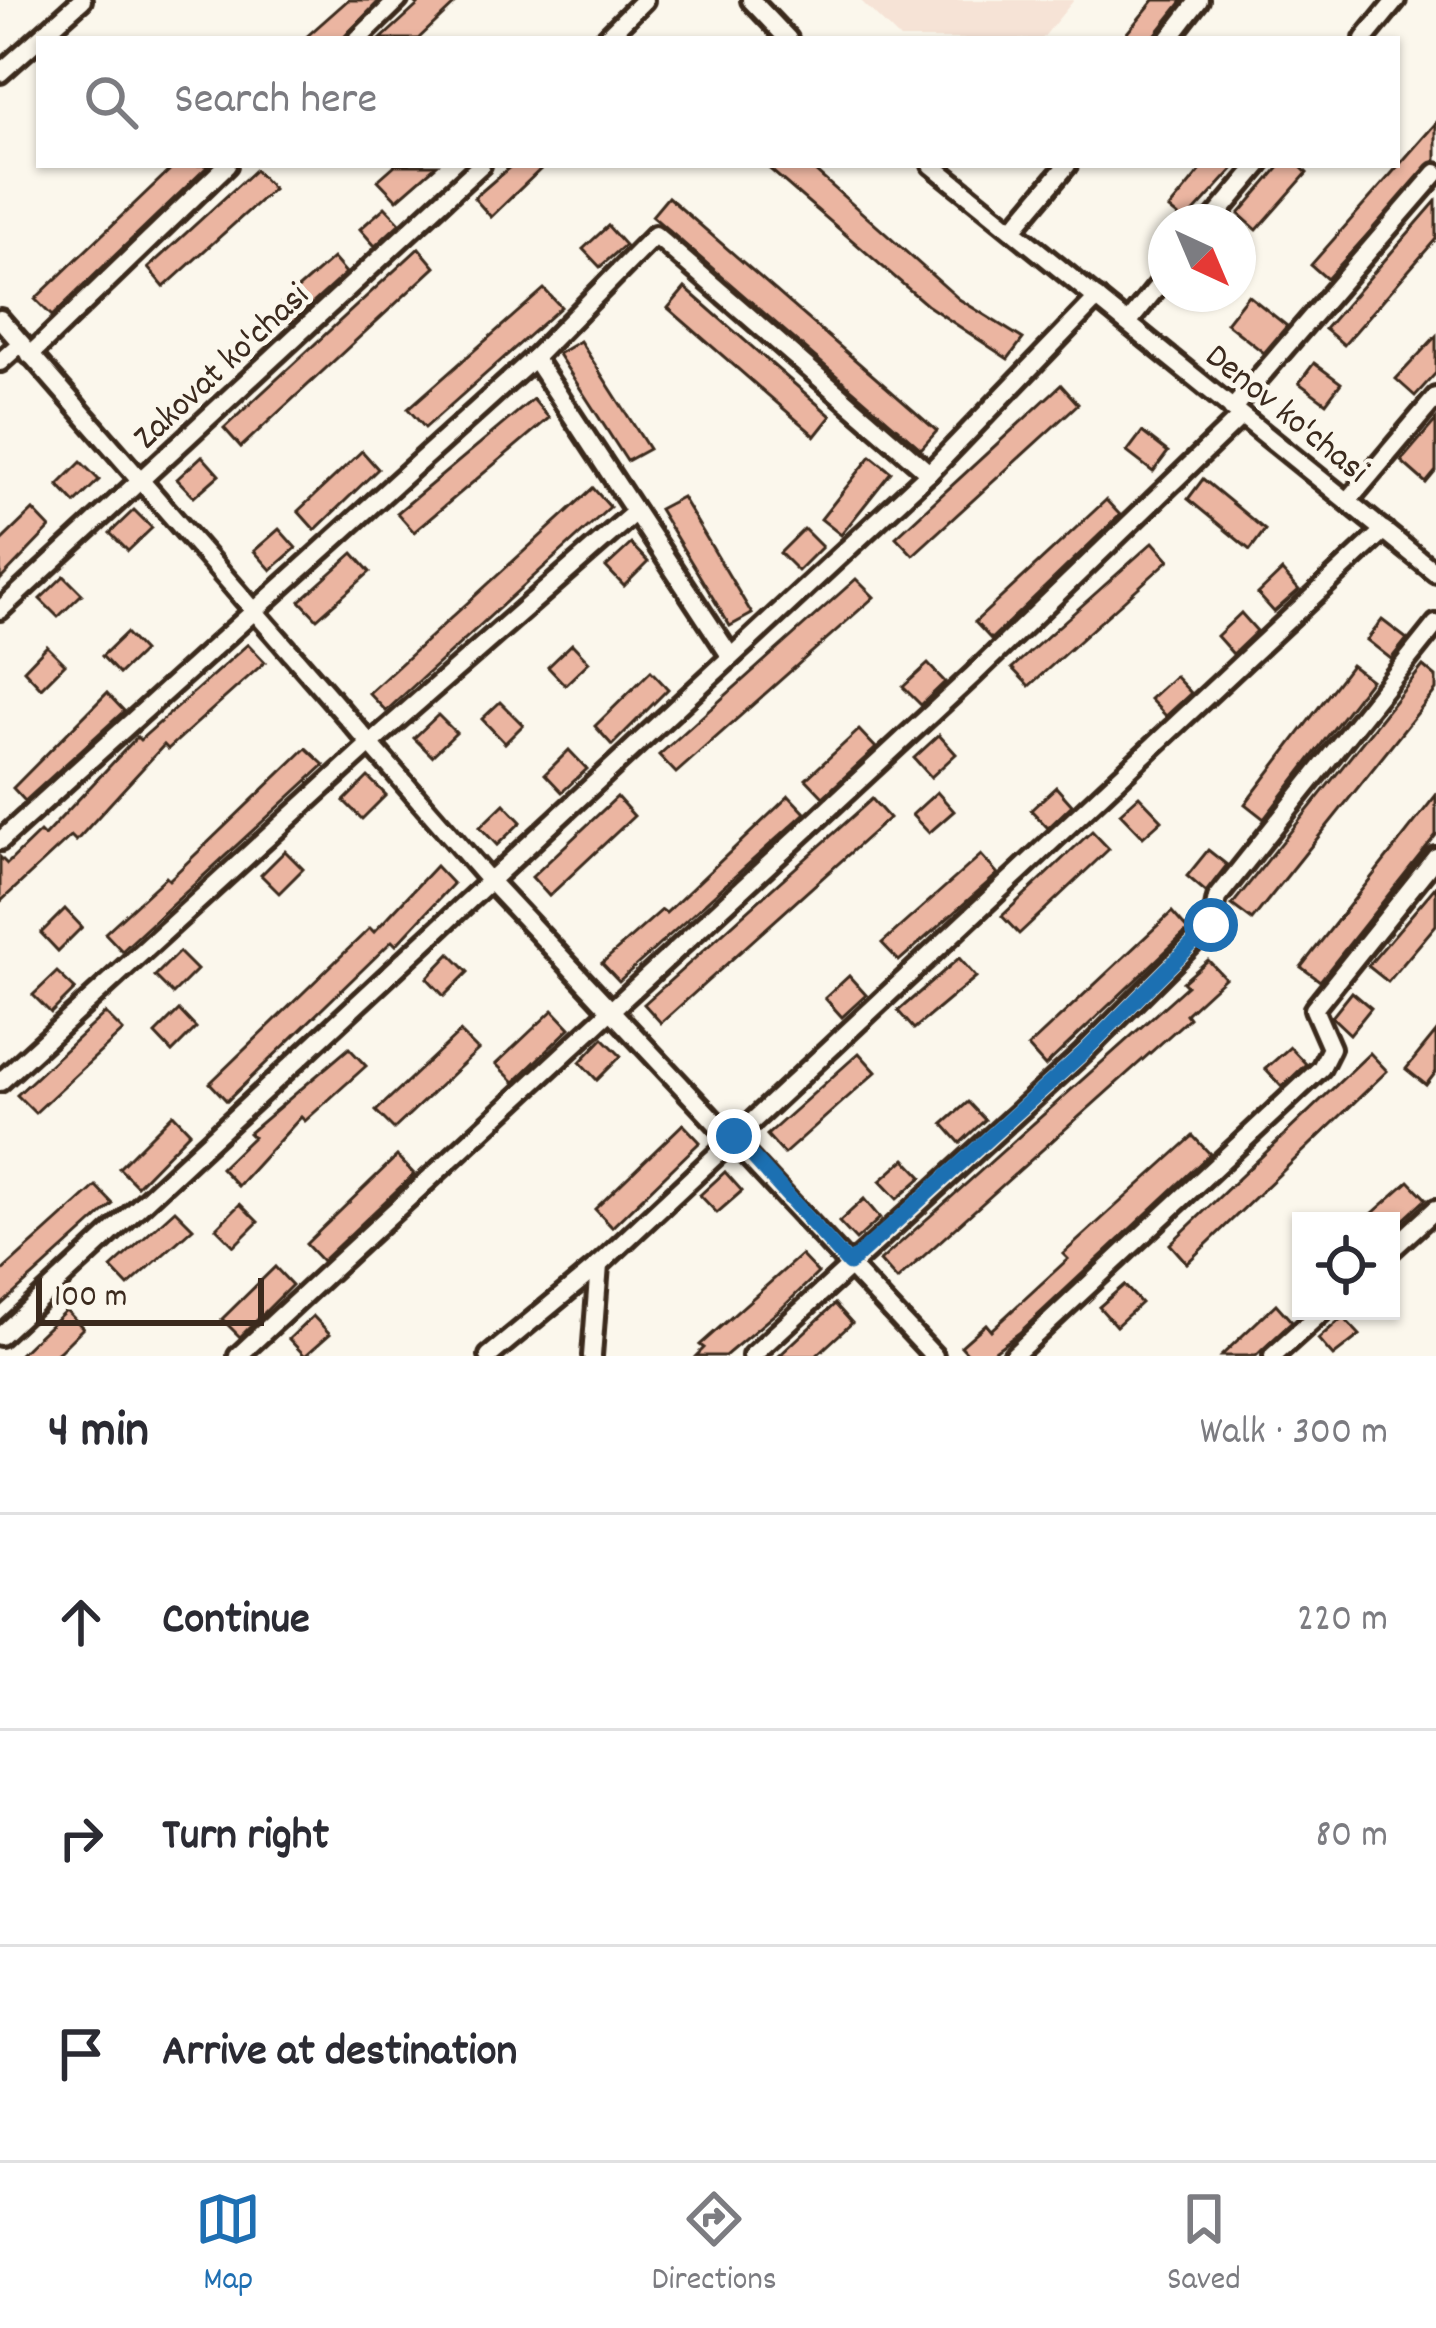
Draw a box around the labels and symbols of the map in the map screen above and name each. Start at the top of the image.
north arrow [1148,204,1256,312]
street label: Zakovat ko'chasi [123,273,323,464]
street label: Denov ko'chasi [1192,333,1378,498]
route start [1184,898,1238,952]
route end [707,1109,761,1163]
scale bar [36,1272,264,1325]

